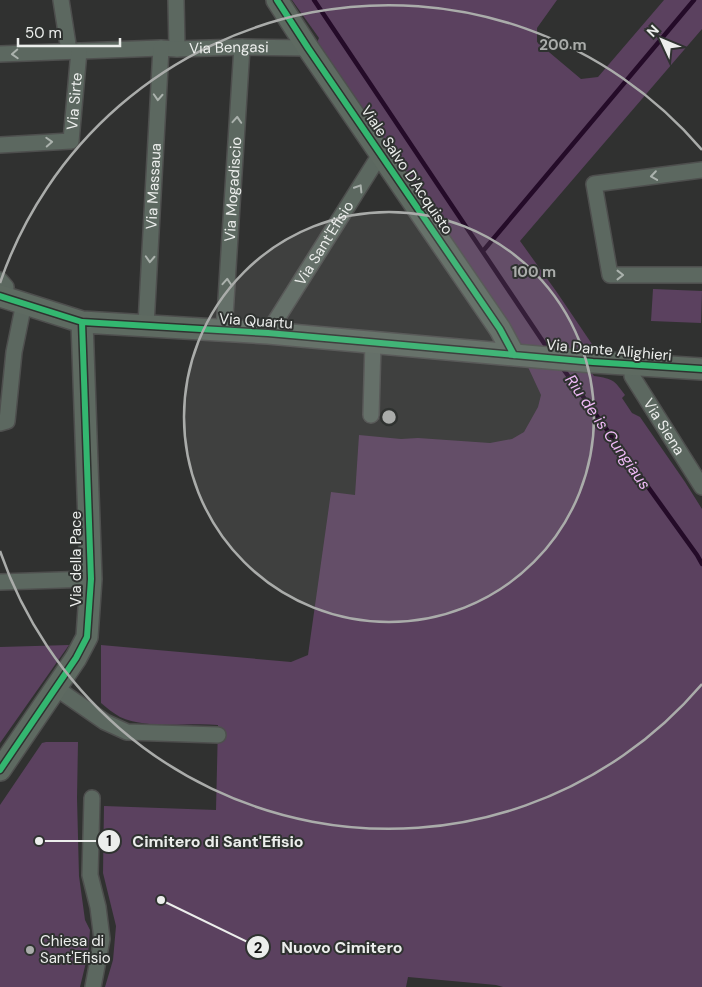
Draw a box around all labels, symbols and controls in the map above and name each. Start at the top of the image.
scale bar [18,15,120,47]
north arrow [637,15,687,65]
text: N [643,21,663,41]
text: 50 m [25,23,62,43]
text: 200 m [539,35,587,55]
street label: Via Bengasi [189,37,269,59]
one-way arrow [10,48,18,59]
street label: Via Sirte [62,72,87,131]
one-way arrow [153,93,164,101]
street label: Viale Salvo D'Acquisto [356,102,458,239]
one-way arrow [232,116,243,124]
street label: Via Mogadiscio [220,136,246,242]
one-way arrow [45,137,53,148]
street label: Via Massaua [141,142,166,230]
one-way arrow [649,171,658,181]
one-way arrow [353,185,363,194]
street label: Via Sant'Efisio [290,197,359,289]
one-way arrow [144,255,155,263]
text: 100 m [512,262,556,282]
one-way arrow [616,270,624,280]
one-way arrow [221,278,232,286]
street label: Via Quartu [218,308,294,334]
street label: Via Dante Alighieri [545,335,673,365]
water label: Riu de is Cungiaus [560,370,656,494]
street label: Via Siena [639,394,689,459]
centre of rings [380,408,398,426]
street label: Via della Pace [66,511,86,607]
callout: Cimitero di Sant'Efisio [97,826,313,857]
text: 1 [106,831,112,851]
text: Cimitero di Sant'Efisio [132,831,304,852]
place label: Chiesa di Sant'Efisio [40,931,111,968]
callout: Nuovo Cimitero [246,932,412,963]
text: Nuovo Cimitero [281,937,403,958]
text: 2 [254,938,263,958]
marker: Chiesa di Sant'Efisio [24,944,36,956]

